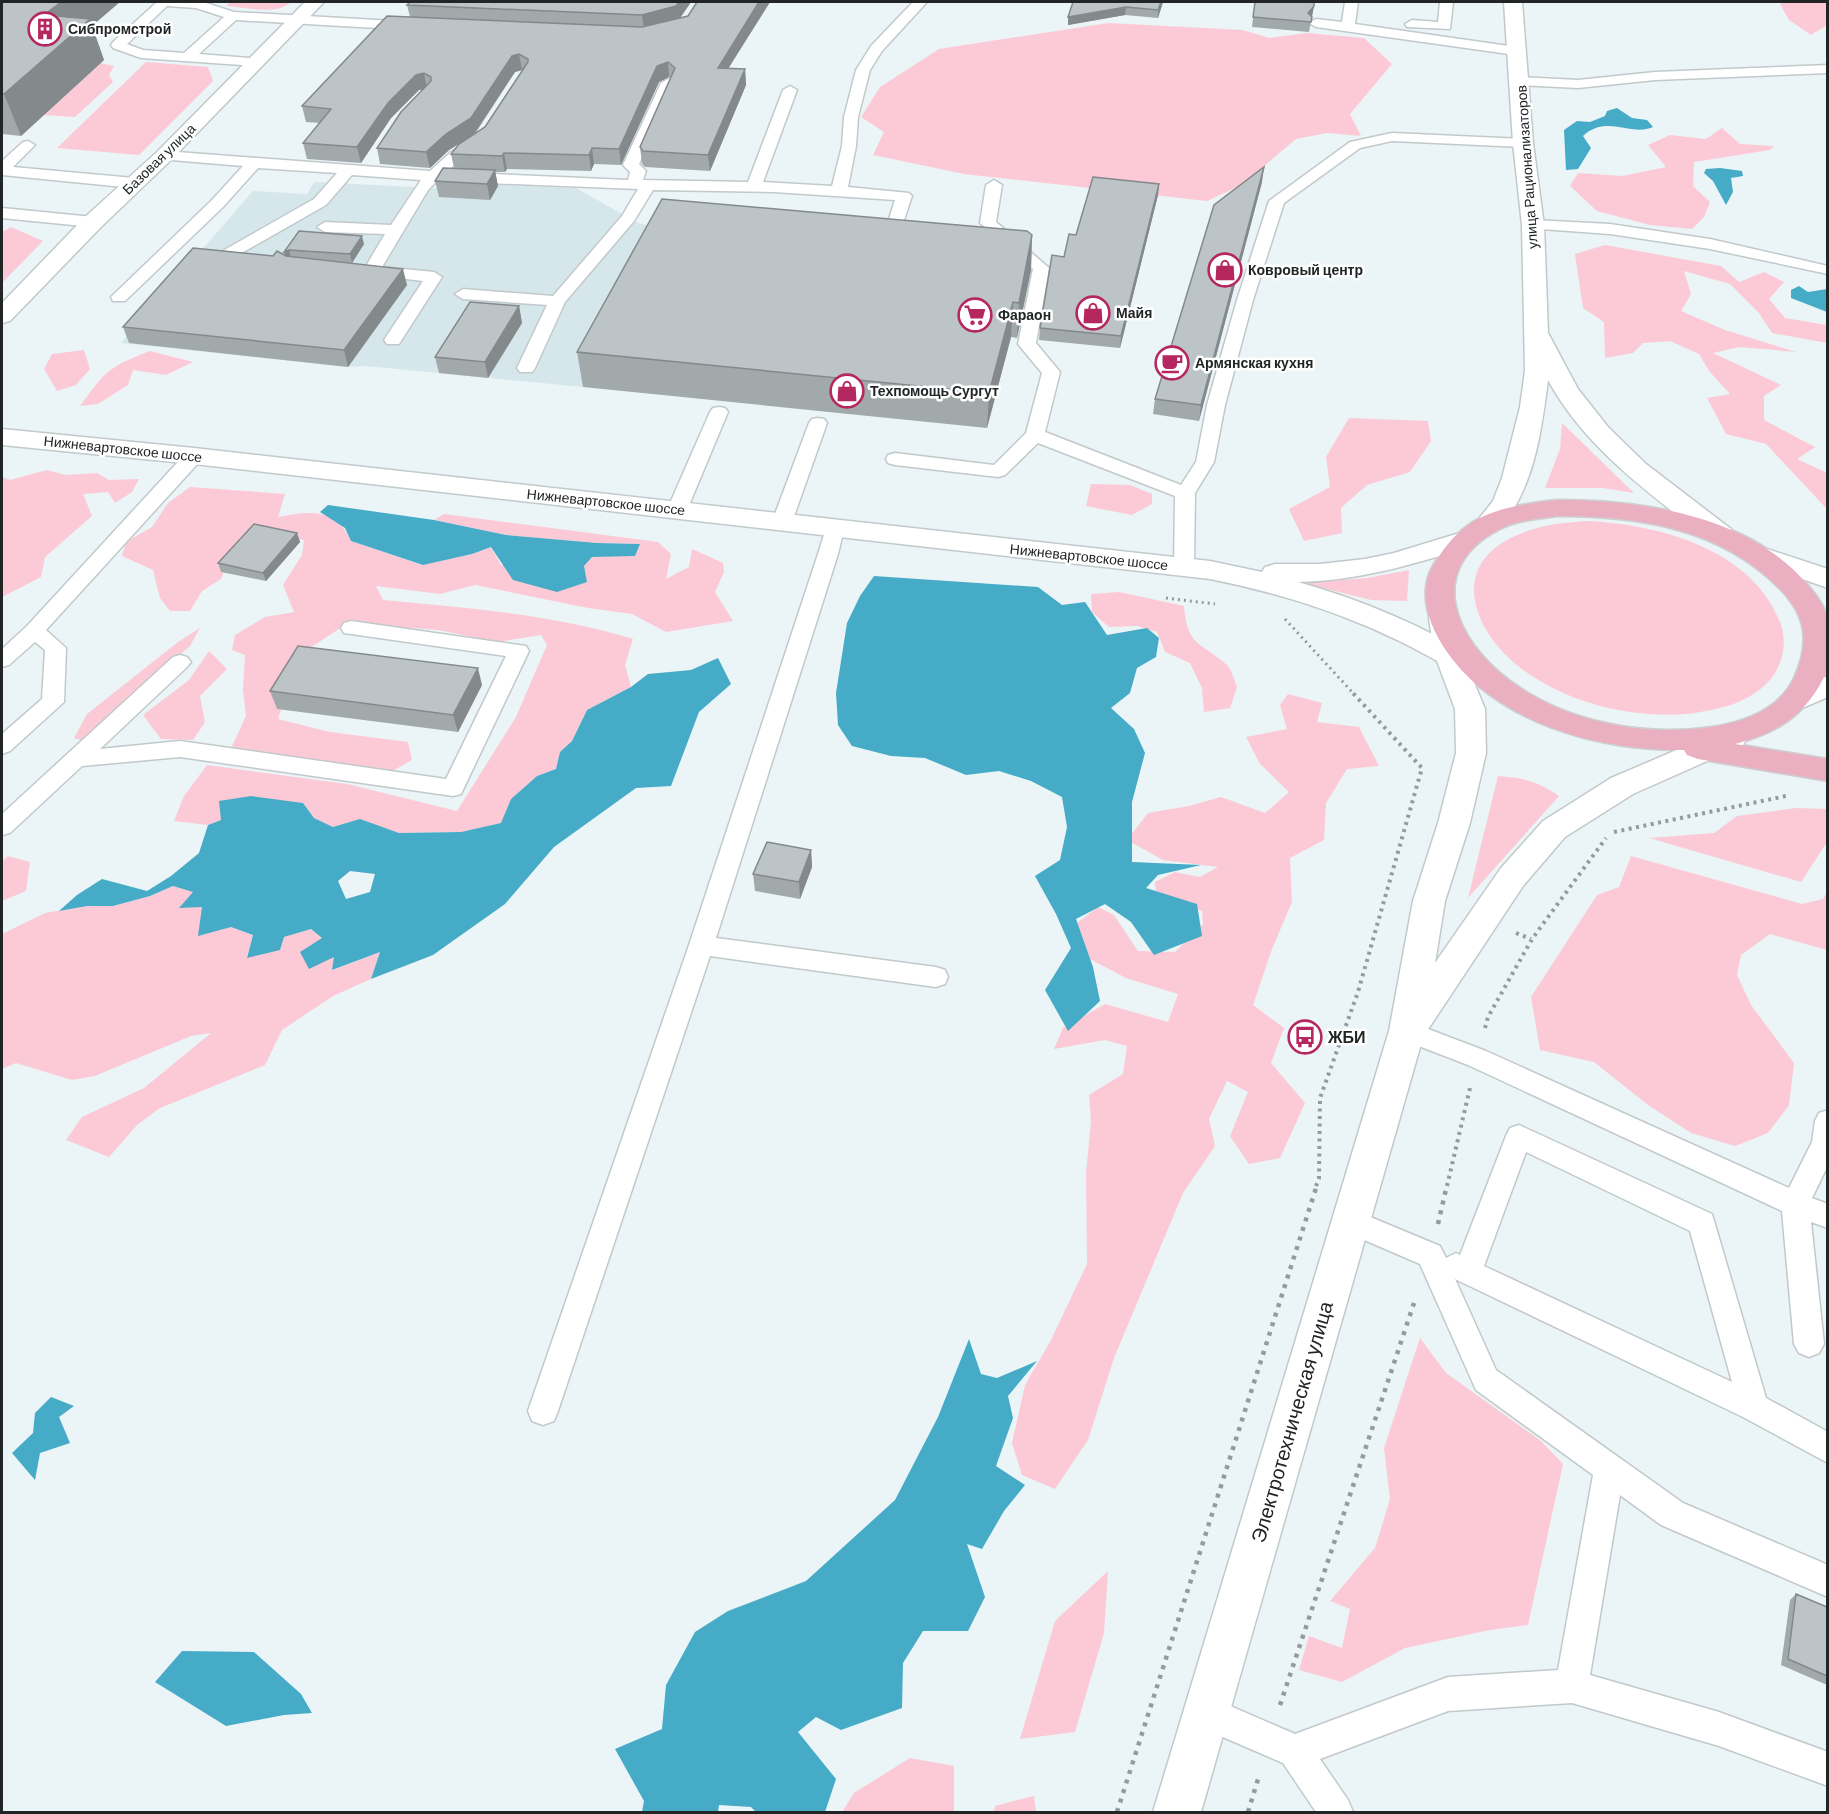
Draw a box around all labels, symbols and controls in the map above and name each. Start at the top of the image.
building icon: Сибпромстрой [27,11,63,47]
place label: Сибпромстрой [68,20,171,37]
street label: улица Рационализаторов [1512,85,1541,249]
street label: Базовая улица [119,119,199,198]
shop icon: Ковровый центр [1207,252,1243,288]
place label: Ковровый центр [1248,261,1363,278]
shop icon: Майя [1075,295,1111,331]
supermarket icon: Фараон [957,297,993,333]
place label: Майя [1116,304,1152,321]
place label: Фараон [998,306,1051,323]
cafe icon: Армянская кухня [1154,345,1190,381]
place label: Армянская кухня [1195,354,1313,371]
shop icon: Техпомощь Сургут [829,373,865,409]
place label: Техпомощь Сургут [870,382,999,399]
street label: Нижневартовское шоссе [43,432,203,465]
street label: Нижневартовское шоссе [526,485,686,518]
street label: Нижневартовское шоссе [1009,540,1169,573]
bus stop icon: ЖБИ [1287,1019,1323,1055]
place label: ЖБИ [1327,1027,1365,1046]
street label: Электротехническая улица [1245,1297,1337,1545]

